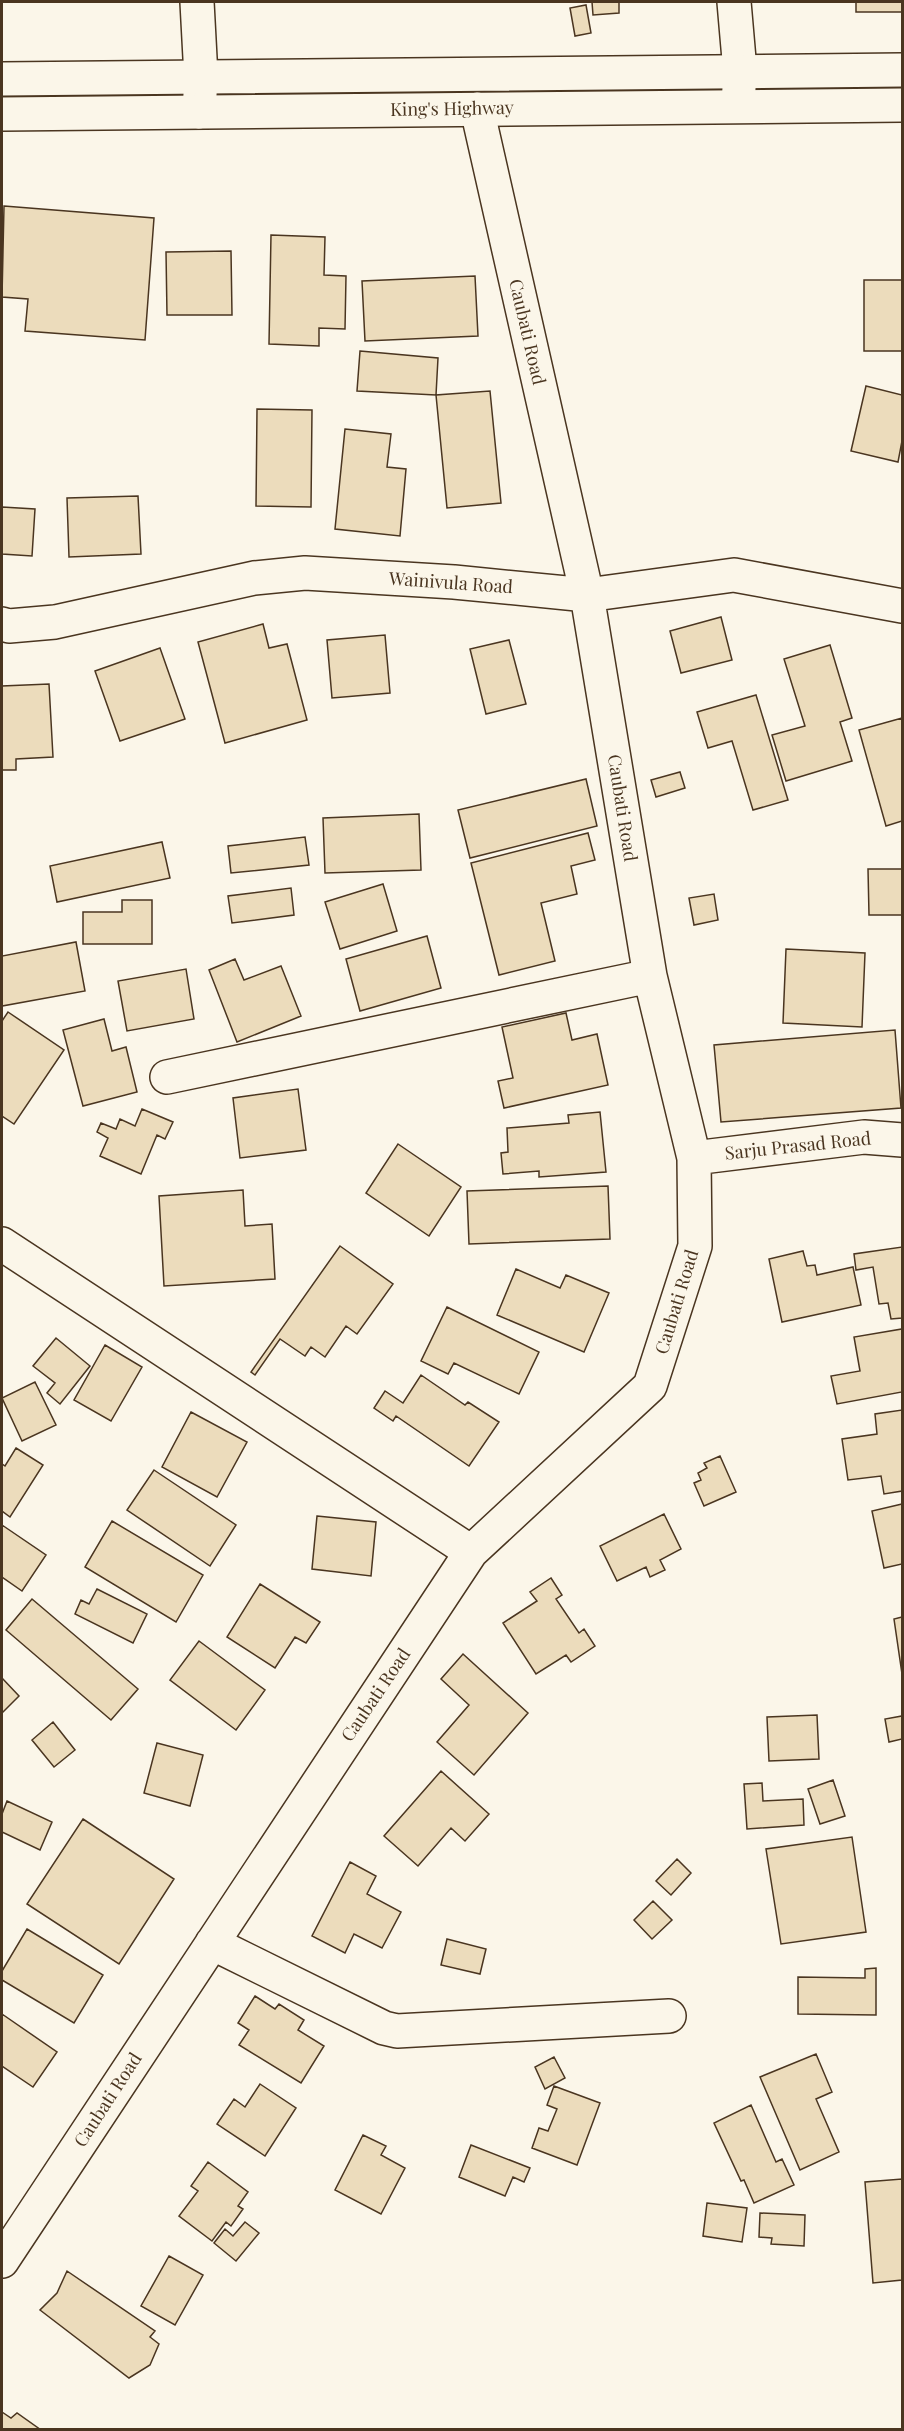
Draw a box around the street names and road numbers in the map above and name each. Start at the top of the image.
street label: King's Highway [390,95,514,121]
street label: Caubati Road [504,276,552,388]
street label: Wainivula Road [387,566,514,598]
street label: Caubati Road [603,753,643,864]
street label: Sarju Prasad Road [724,1125,873,1165]
street label: Caubati Road [649,1246,703,1357]
street label: Caubati Road [335,1643,416,1746]
street label: Caubati Road [68,2047,147,2151]

